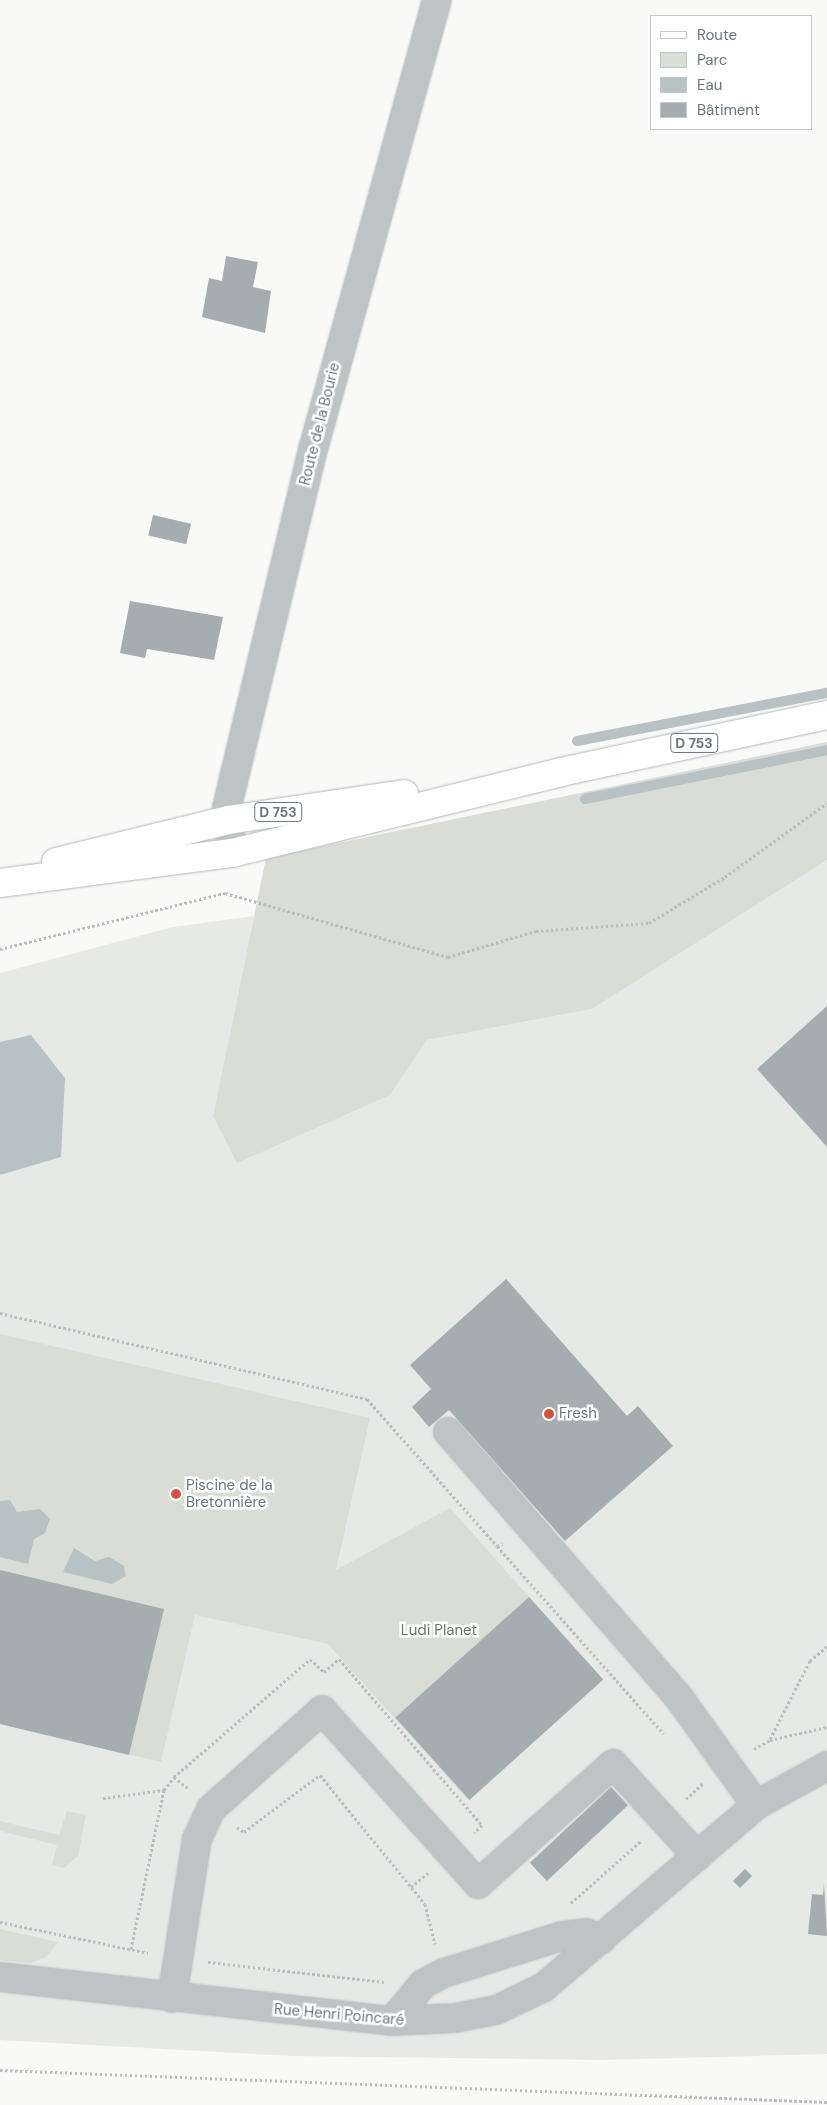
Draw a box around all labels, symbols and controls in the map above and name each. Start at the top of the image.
legend [650,15,812,130]
text: Route [697,25,737,45]
text: Parc [697,50,727,70]
text: Eau [697,75,722,95]
text: Bâtiment [697,100,760,120]
street label: Route de la Bourie [296,361,344,487]
road number: D 753 [669,731,719,754]
road number: D 753 [253,800,303,824]
place label: Fresh [559,1405,597,1423]
marker: Fresh [543,1408,555,1420]
place label: Piscine de la Bretonnière [186,1476,273,1511]
marker: Piscine de la Bretonnière [170,1488,182,1500]
park label: Ludi Planet [401,1622,477,1640]
street label: Rue Henri Poincaré [273,2000,405,2030]

